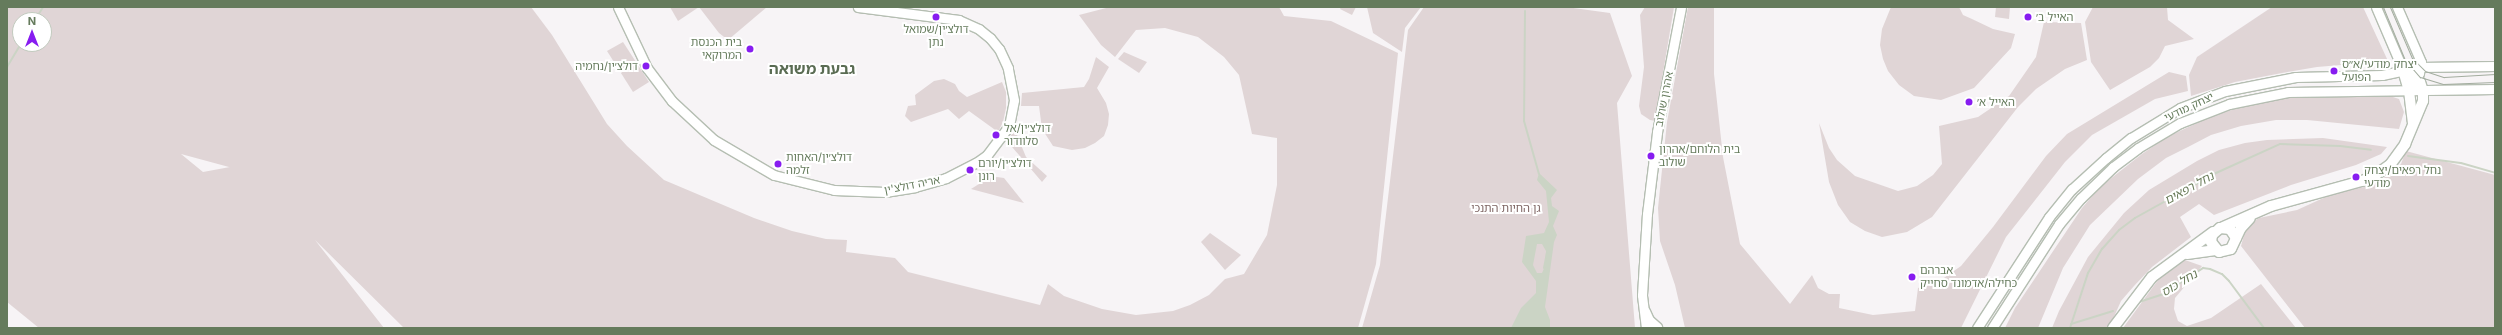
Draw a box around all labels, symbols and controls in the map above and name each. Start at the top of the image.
place label: האייל ב׳ [2036,10,2073,24]
north arrow [12,12,52,52]
marker: דולצ׳ין/שמואל נתן [931,12,941,22]
marker: האייל ב׳ [2023,12,2033,22]
text: N [28,14,36,28]
place label: דולצ׳ין/שמואל נתן [903,23,969,49]
place label: בית הכנסת המרוקאי [691,36,742,62]
marker: בית הכנסת המרוקאי [745,44,755,54]
place label: יצחק מודעי/א״ס הפועל [2342,58,2417,84]
place label: דולצ׳ין/נחמיה [575,59,638,73]
district label: גבעת משואה [769,60,855,78]
marker: דולצ׳ין/נחמיה [641,61,651,71]
marker: יצחק מודעי/א״ס הפועל [2329,66,2339,76]
street label: אהרון שולוב [1652,70,1676,128]
street label: יצחק מודעי [2162,90,2216,124]
place label: האייל א׳ [1977,95,2015,109]
marker: האייל א׳ [1964,97,1974,107]
place label: דולצ׳ין/אל סלוודור [1004,122,1051,148]
marker: דולצ׳ין/אל סלוודור [991,130,1001,140]
place label: בית הלוחם/אהרון שולוב [1659,143,1740,169]
place label: דולצ׳ין/האחות זלמה [786,151,852,177]
marker: בית הלוחם/אהרון שולוב [1646,151,1656,161]
place label: דולצ׳ין/יורם רונן [978,157,1032,183]
marker: דולצ׳ין/האחות זלמה [773,159,783,169]
place label: נחל רפאים/יצחק מודעי [2364,164,2441,190]
marker: דולצ׳ין/יורם רונן [965,165,975,175]
water label: נחל רפאים [2162,169,2216,207]
marker: נחל רפאים/יצחק מודעי [2351,172,2361,182]
street label: אריה דולצ'ין [883,173,941,197]
park label: גן החיות התנכי [1471,201,1541,215]
place label: אברהם כחילה/אדמונד סחייק [1920,264,2017,290]
water label: נחל כוס [2158,267,2200,299]
marker: אברהם כחילה/אדמונד סחייק [1907,272,1917,282]

